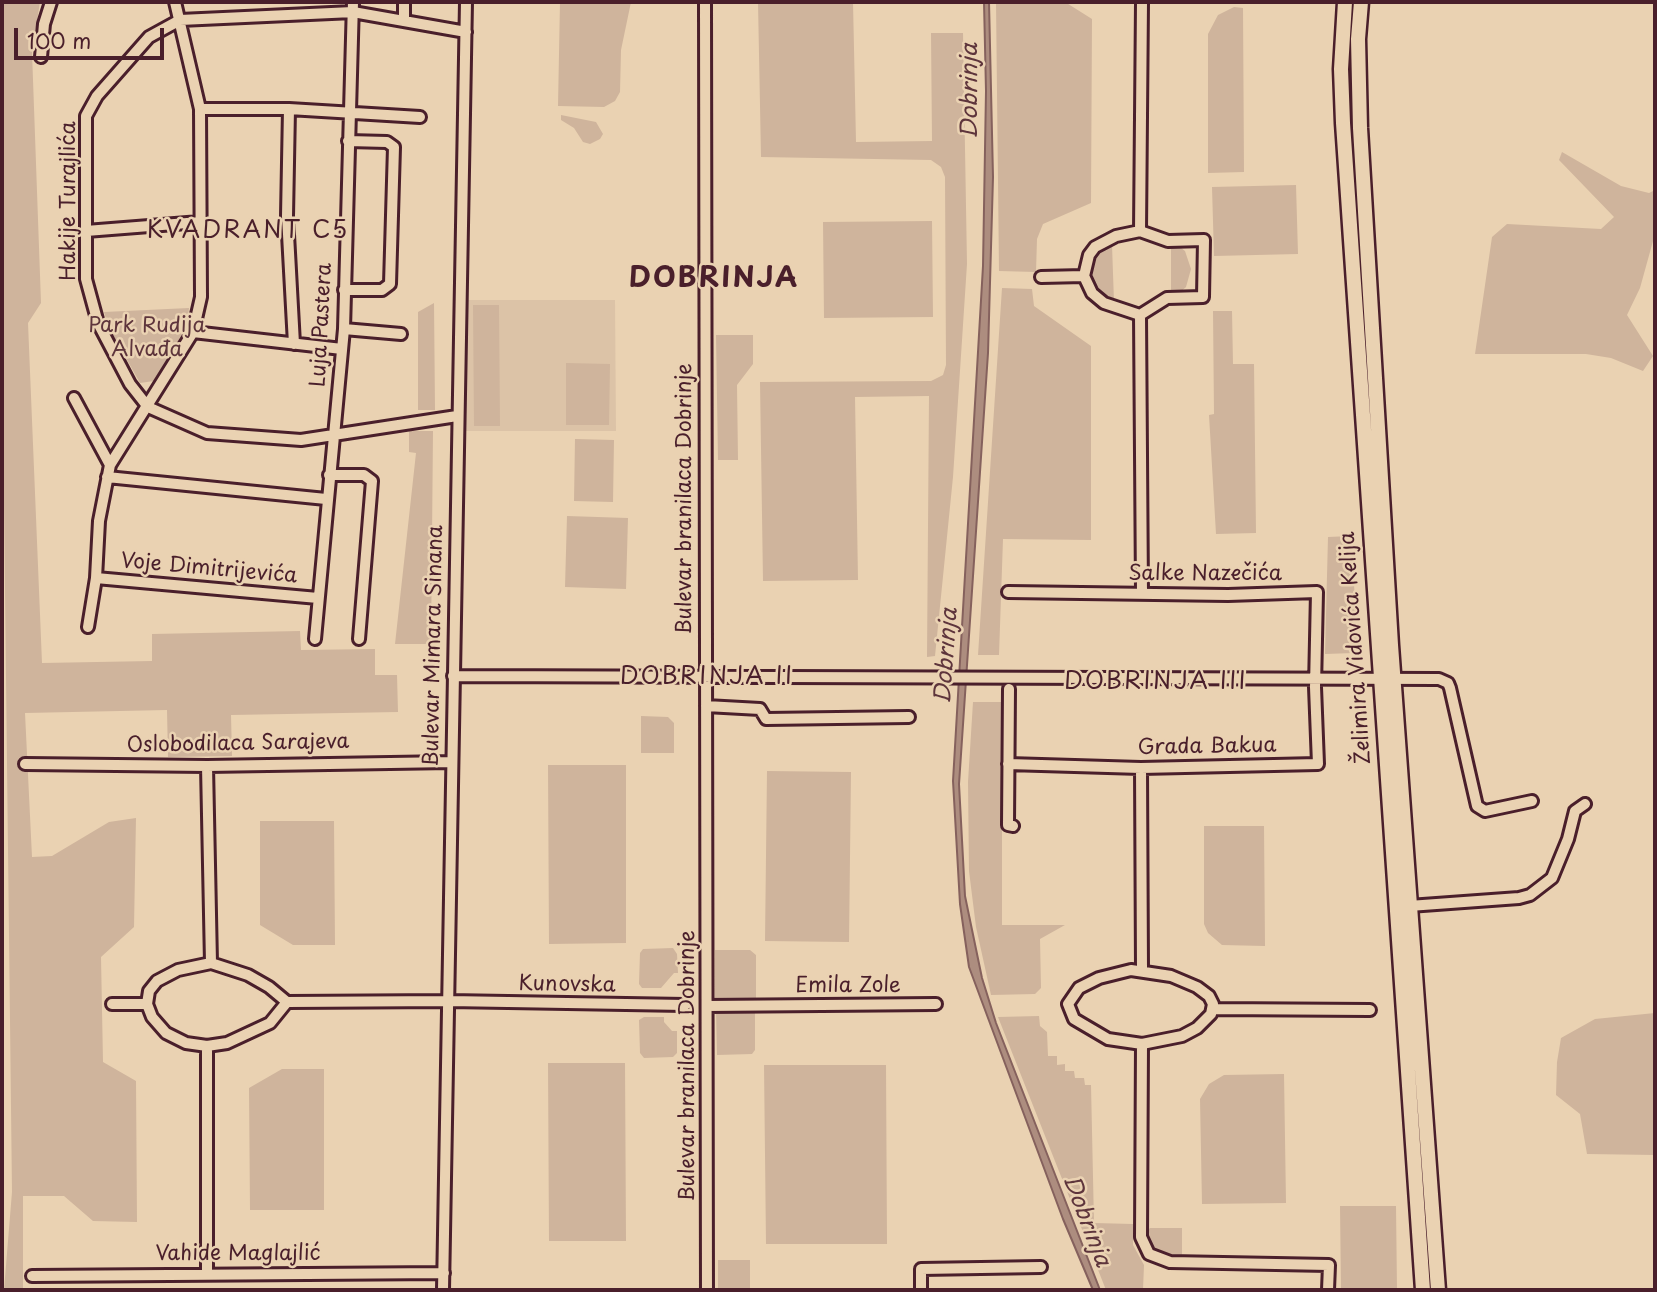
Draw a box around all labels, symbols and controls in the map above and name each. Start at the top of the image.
scale bar [18,14,168,58]
text: 100 m [27,24,91,56]
water label: Dobrinja [957,43,985,139]
street label: Hakije Turajlića [56,121,82,281]
district label: KVADRANT C5 [148,217,348,245]
street label: Luja Pastera [306,262,338,388]
district label: DOBRINJA [631,262,797,296]
park label: Park Rudija Alvađa [88,313,206,363]
street label: Bulevar branilaca Dobrinje [672,363,698,635]
street label: Bulevar Mimara Sinana [419,525,449,767]
street label: Želimira Vidovića Kelija [1335,531,1377,765]
street label: Voje Dimitrijevića [120,549,298,589]
street label: Salke Nazečića [1128,561,1282,587]
water label: Dobrinja [930,607,964,705]
district label: DOBRINJA II [621,663,793,691]
district label: DOBRINJA III [1066,668,1246,696]
street label: Oslobodilaca Sarajeva [126,729,350,759]
street label: Grada Bakua [1137,733,1277,761]
street label: Bulevar branilaca Dobrinje [675,930,701,1202]
street label: Kunovska [518,972,616,998]
street label: Emila Zole [795,973,901,999]
water label: Dobrinja [1056,1171,1116,1271]
street label: Vahide Maglajlić [156,1241,320,1267]

